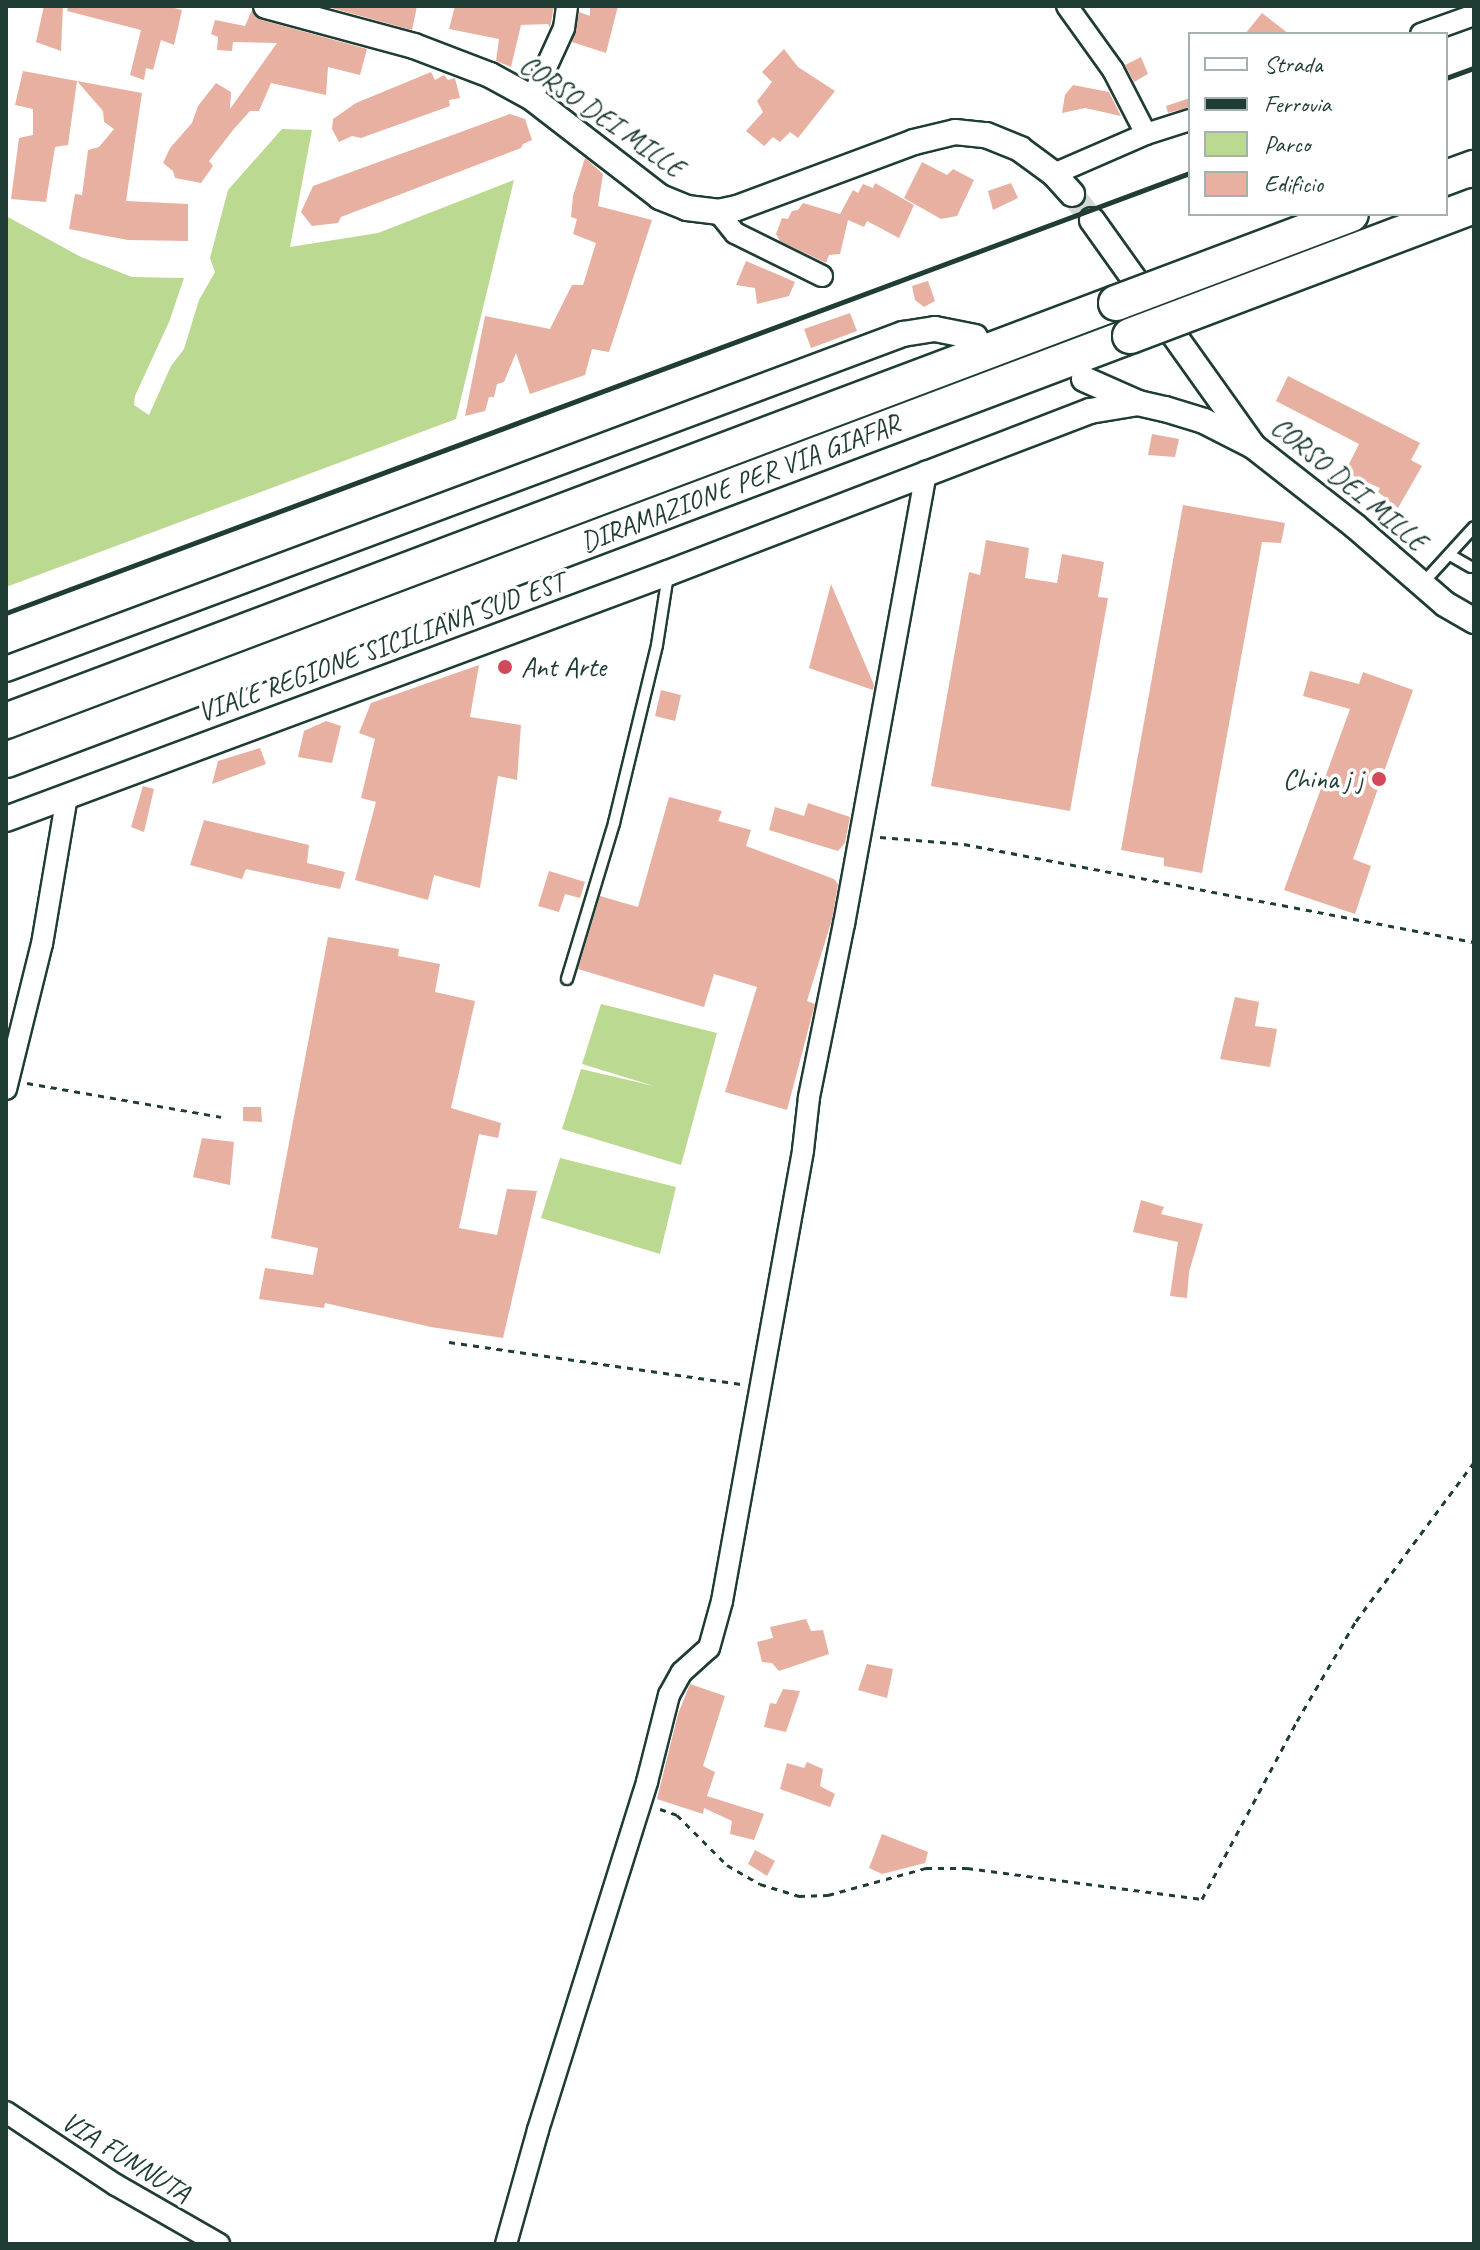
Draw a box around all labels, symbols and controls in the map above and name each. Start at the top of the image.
legend [1188,32,1448,216]
street label: CORSO DEI MILLE [514,47,690,185]
text: Strada [1264,49,1322,79]
text: Ferrovia [1264,89,1331,119]
text: Parco [1264,129,1310,159]
text: Edificio [1264,169,1323,199]
street label: DIRAMAZIONE PER VIA GIAFAR [576,407,904,559]
street label: CORSO DEI MILLE [1265,410,1433,558]
street label: VIALE REGIONE SICILIANA SUD EST [191,564,571,730]
place label: Ant Arte [521,650,606,684]
marker: Ant Arte [496,658,514,676]
place label: China j j [1283,762,1363,796]
marker: China j j [1370,770,1388,788]
street label: VIA FUNNUTA [56,2105,196,2209]

